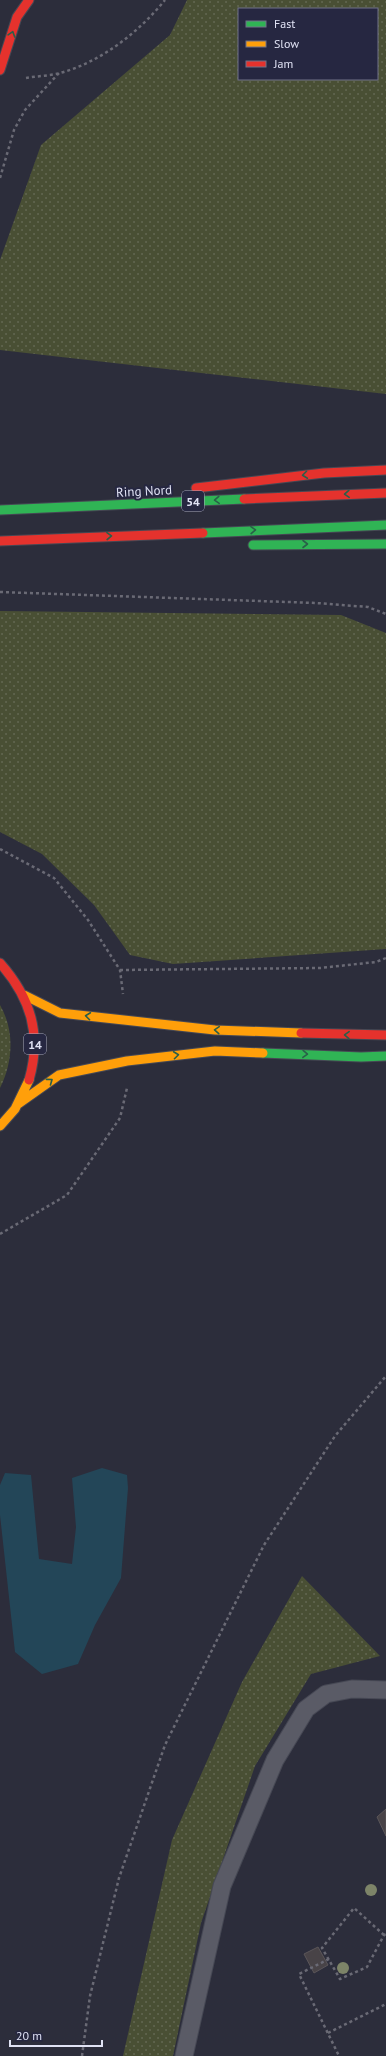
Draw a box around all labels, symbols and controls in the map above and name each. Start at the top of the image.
legend [238,8,378,80]
text: Fast [274,16,295,31]
one-way arrow [7,30,16,37]
text: Slow [274,36,299,51]
text: Jam [273,56,293,71]
one-way arrow [302,470,308,479]
street label: Ring Nord [116,481,172,501]
one-way arrow [344,490,350,499]
road number: 54 [182,491,204,511]
one-way arrow [214,496,220,505]
one-way arrow [250,526,256,535]
one-way arrow [106,532,112,541]
one-way arrow [302,540,308,548]
one-way arrow [85,1012,91,1021]
one-way arrow [214,1026,220,1035]
one-way arrow [344,1031,350,1039]
road number: 14 [24,1034,46,1054]
one-way arrow [302,1050,308,1059]
one-way arrow [173,1051,179,1060]
one-way arrow [45,1079,52,1086]
scale bar [10,2022,102,2048]
text: 20 m [16,2028,42,2043]

